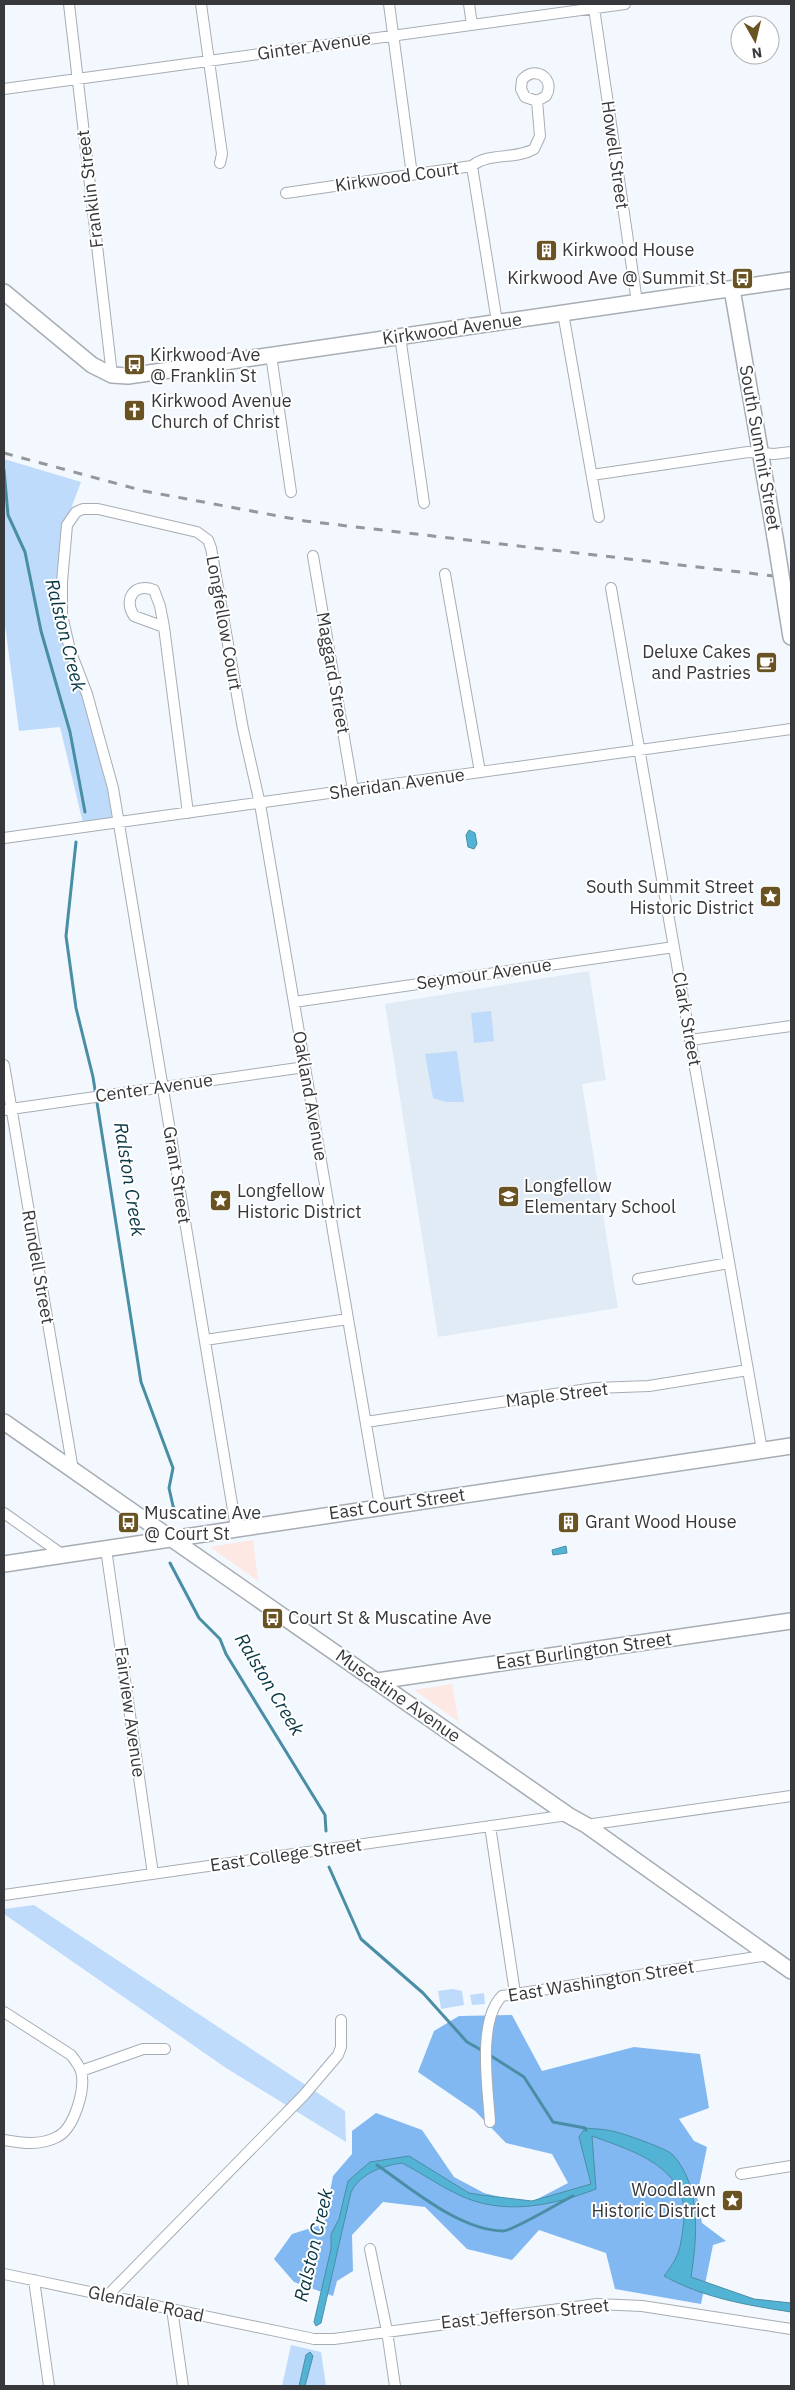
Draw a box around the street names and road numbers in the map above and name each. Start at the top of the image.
street label: Ginter Avenue [256,26,372,65]
street label: Howell Street [596,99,635,211]
street label: Franklin Street [71,129,108,249]
street label: Kirkwood Court [333,156,460,197]
street label: Kirkwood Avenue [381,307,523,350]
street label: South Summit Street [735,363,786,533]
street label: Longfellow Court [201,554,248,692]
street label: Maggard Street [311,610,356,736]
street label: Sheridan Avenue [328,763,466,804]
street label: Seymour Avenue [415,953,553,994]
street label: Clark Street [668,970,707,1068]
street label: Oakland Avenue [288,1029,333,1163]
street label: Center Avenue [94,1068,214,1107]
street label: Grant Street [158,1124,197,1226]
street label: Rundell Street [17,1208,60,1326]
street label: Maple Street [504,1377,609,1412]
street label: East Court Street [327,1483,467,1524]
street label: East Burlington Street [495,1627,673,1674]
street label: Muscatine Avenue [331,1644,465,1747]
street label: Fairview Avenue [110,1645,151,1779]
street label: East College Street [209,1832,363,1877]
street label: East Washington Street [506,1954,696,2007]
street label: Glendale Road [86,2280,206,2327]
street label: East Jefferson Street [440,2293,610,2334]

